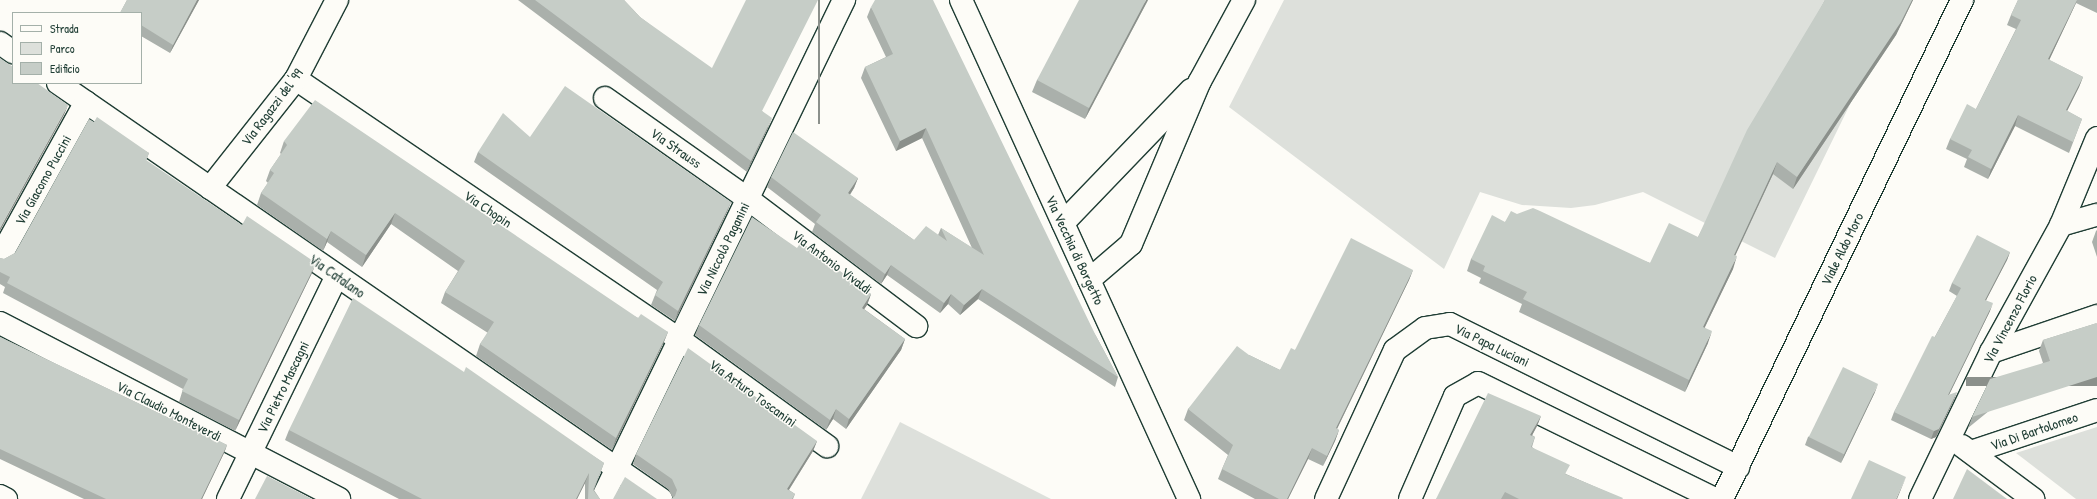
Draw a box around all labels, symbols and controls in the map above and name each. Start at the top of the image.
legend [12,12,142,84]
text: Strada [50,20,78,37]
text: Parco [50,40,75,57]
text: Edificio [50,60,80,77]
street label: Via Ragazzi del '99 [238,65,306,149]
street label: Via Strauss [647,124,705,172]
street label: Via Giacomo Puccini [11,132,75,228]
street label: Via Chopin [461,187,515,231]
street label: Via Vecchia di Borgetto [1042,193,1108,307]
street label: Via Niccolò Paganini [693,199,753,299]
street label: Viale Aldo Moro [1817,210,1867,288]
street label: Via Antonio Vivaldi [789,226,875,298]
street label: Via Catalano [306,251,368,301]
street label: Via Vincenzo Florio [1980,272,2040,366]
street label: Via Papa Luciani [1452,320,1532,370]
street label: Via Pietro Mascagni [254,338,312,436]
street label: Via Arturo Toscanini [706,356,800,430]
street label: Via Claudio Monteverdi [114,377,224,445]
street label: Via Di Bartolomeo [1988,408,2080,454]

